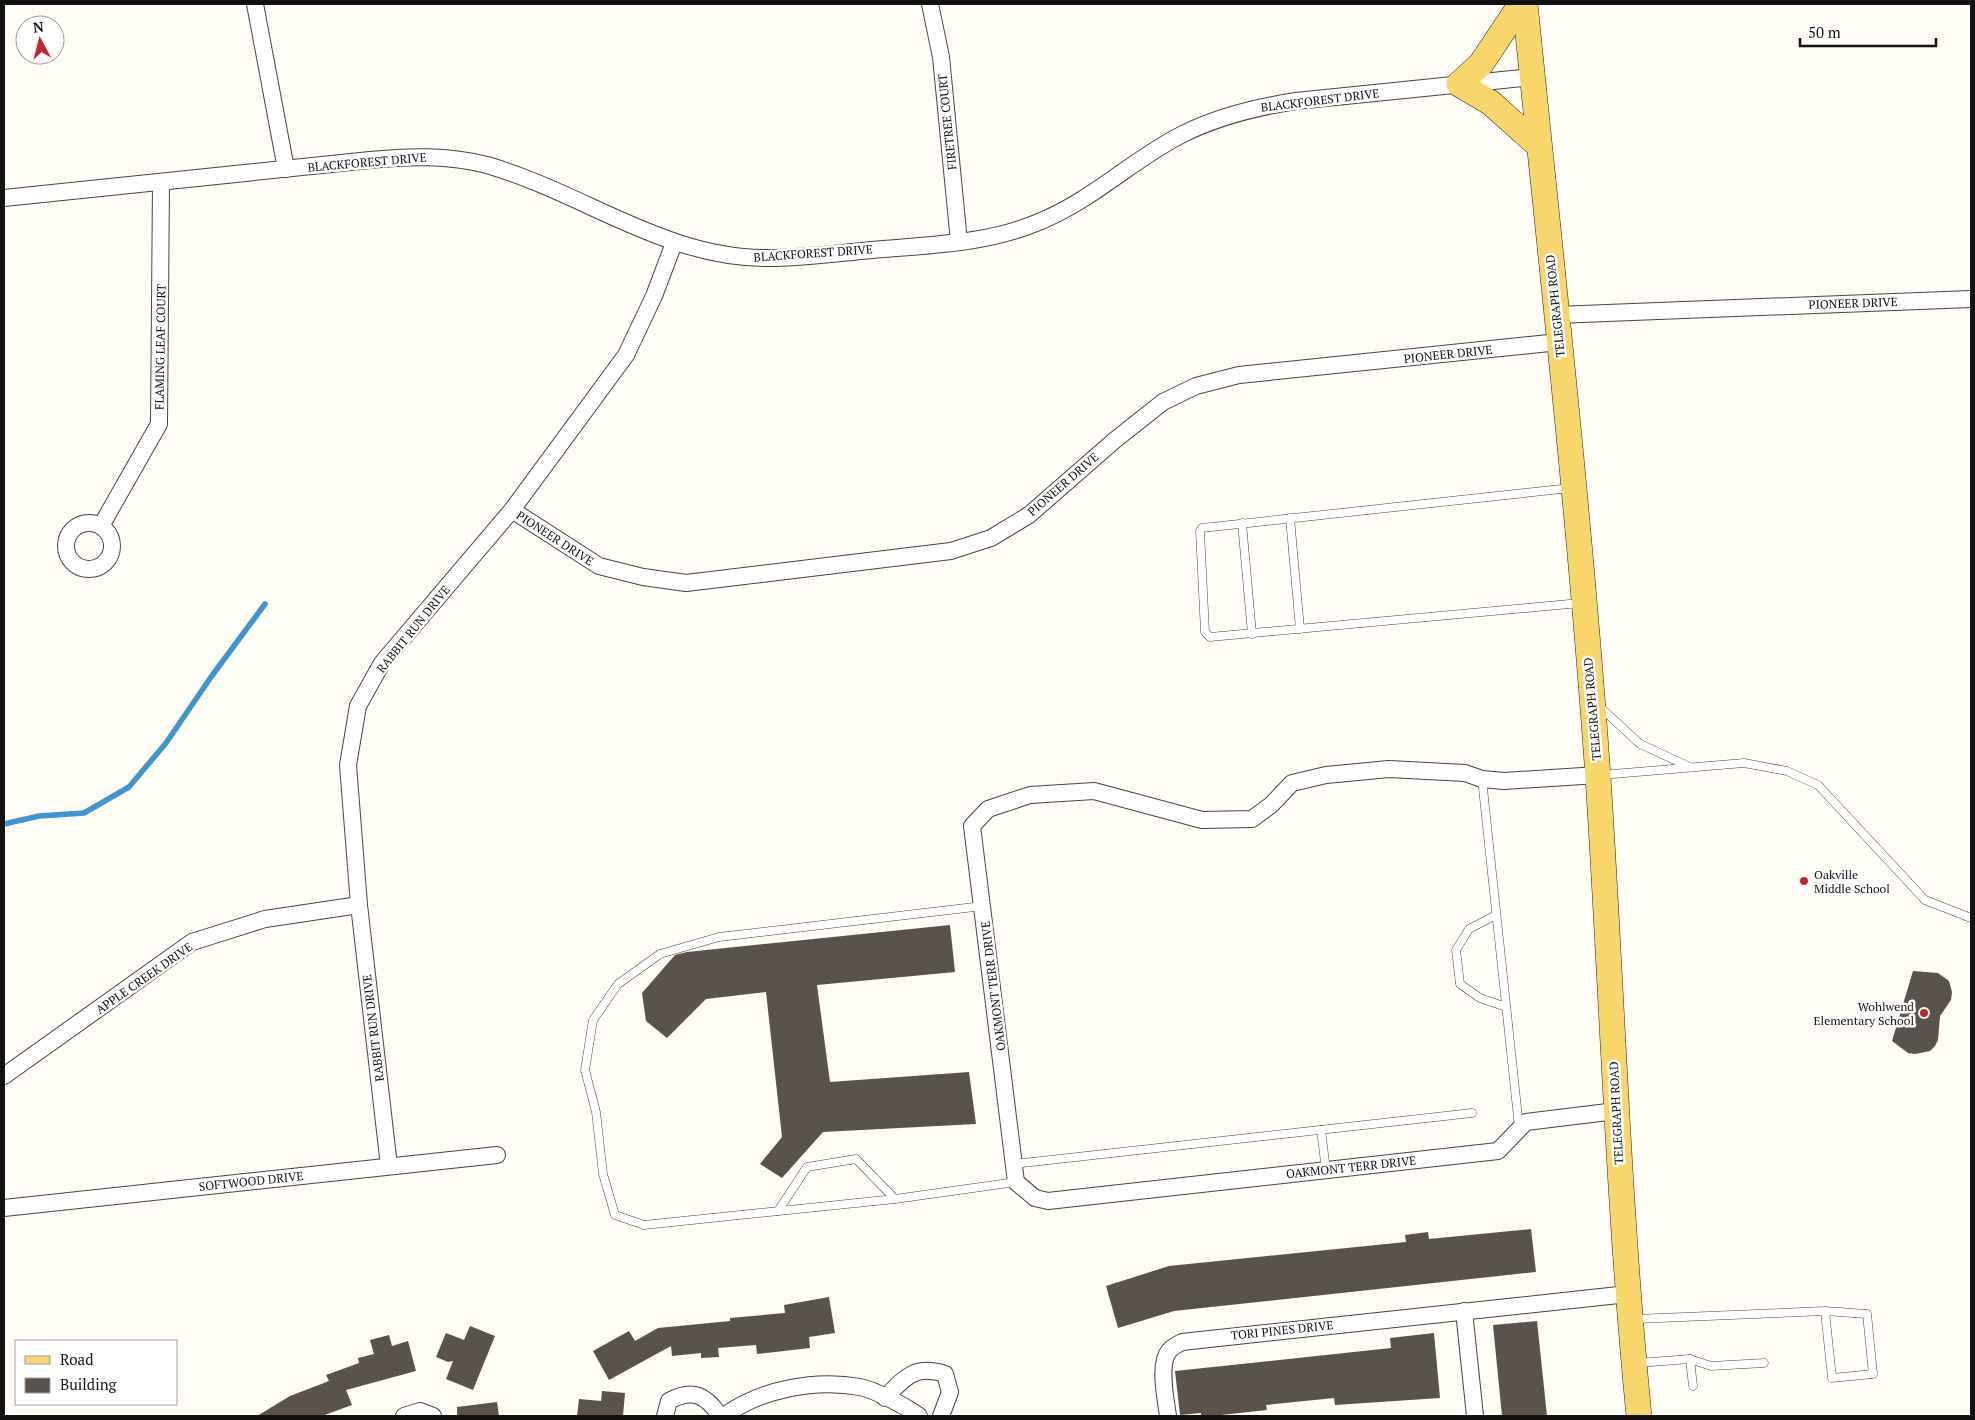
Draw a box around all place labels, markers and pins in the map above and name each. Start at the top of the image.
place label: Oakville Middle School [1814,867,1890,896]
marker: Oakville Middle School [1798,875,1810,887]
place label: Wohlwend Elementary School [1814,999,1914,1028]
marker: Wohlwend Elementary School [1918,1007,1930,1019]

